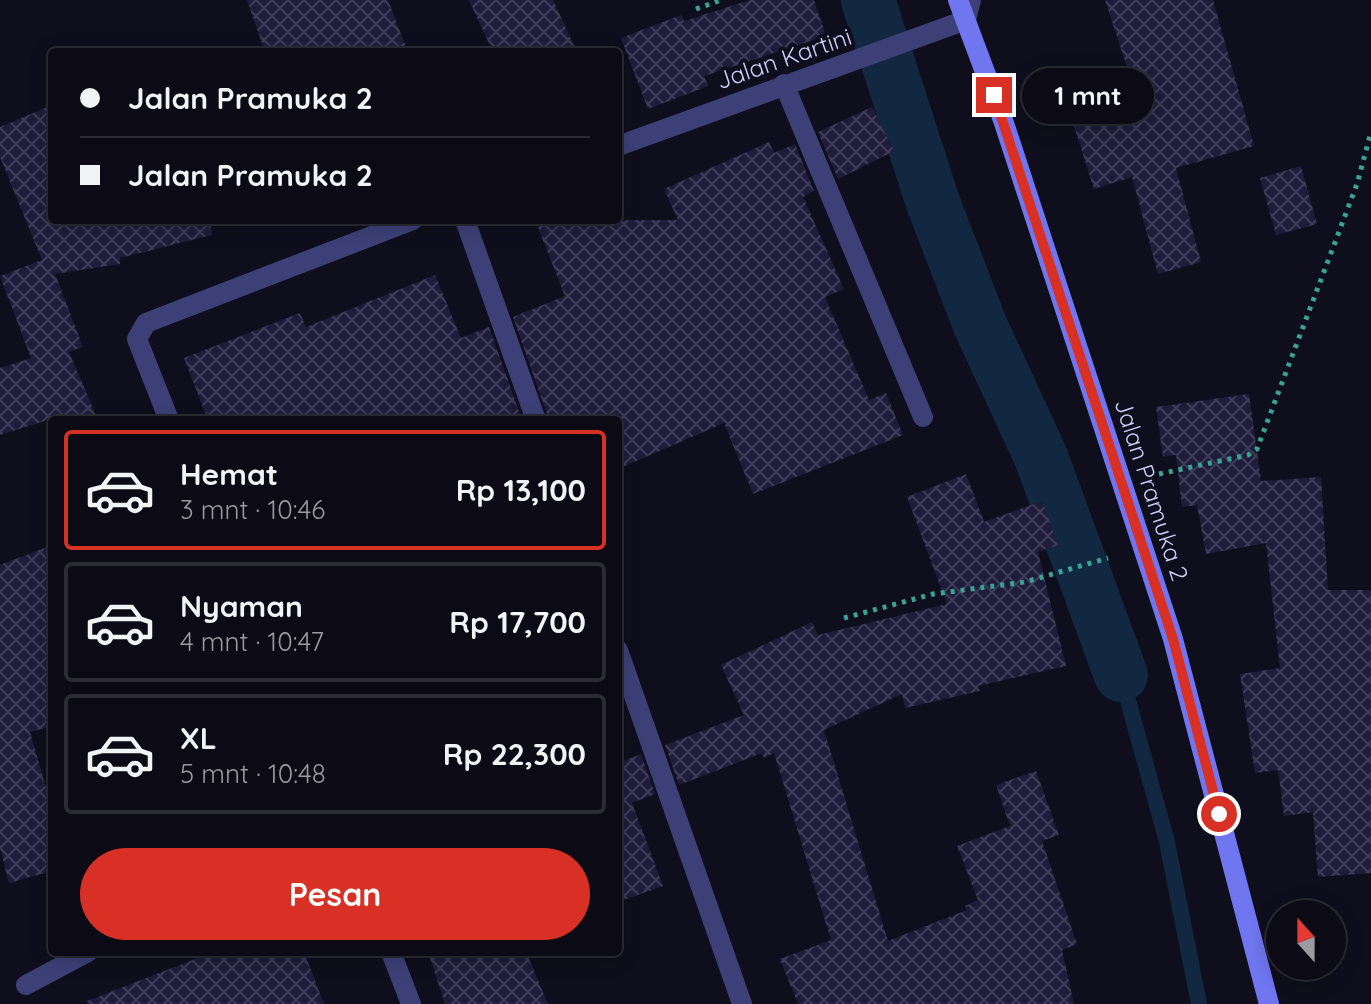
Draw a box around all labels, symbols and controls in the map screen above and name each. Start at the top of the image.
street label: Jalan Kartini [712,21,855,95]
callout: 1 mnt [1022,67,1154,123]
route end [976,77,1012,113]
text: Jalan Pramuka 2 [128,79,373,117]
text: 1 mnt [1054,79,1122,112]
text: Jalan Pramuka 2 [128,156,373,194]
street label: Jalan Pramuka 2 [1108,395,1195,584]
icon: car [84,454,156,526]
text: Hemat [180,455,278,493]
text: Rp 13,100 [456,471,586,509]
text: 3 mnt · 10:46 [180,493,325,526]
icon: car [84,586,156,658]
text: Nyaman [180,587,303,625]
text: Rp 17,700 [449,603,586,641]
text: 4 mnt · 10:47 [180,625,324,658]
icon: car [84,718,156,790]
text: XL [180,719,217,757]
text: Rp 22,300 [443,735,586,773]
text: 5 mnt · 10:48 [180,757,326,790]
route start [1201,796,1237,832]
button: Pesan [80,848,590,940]
north arrow [1266,900,1346,980]
map controls [1266,900,1346,980]

